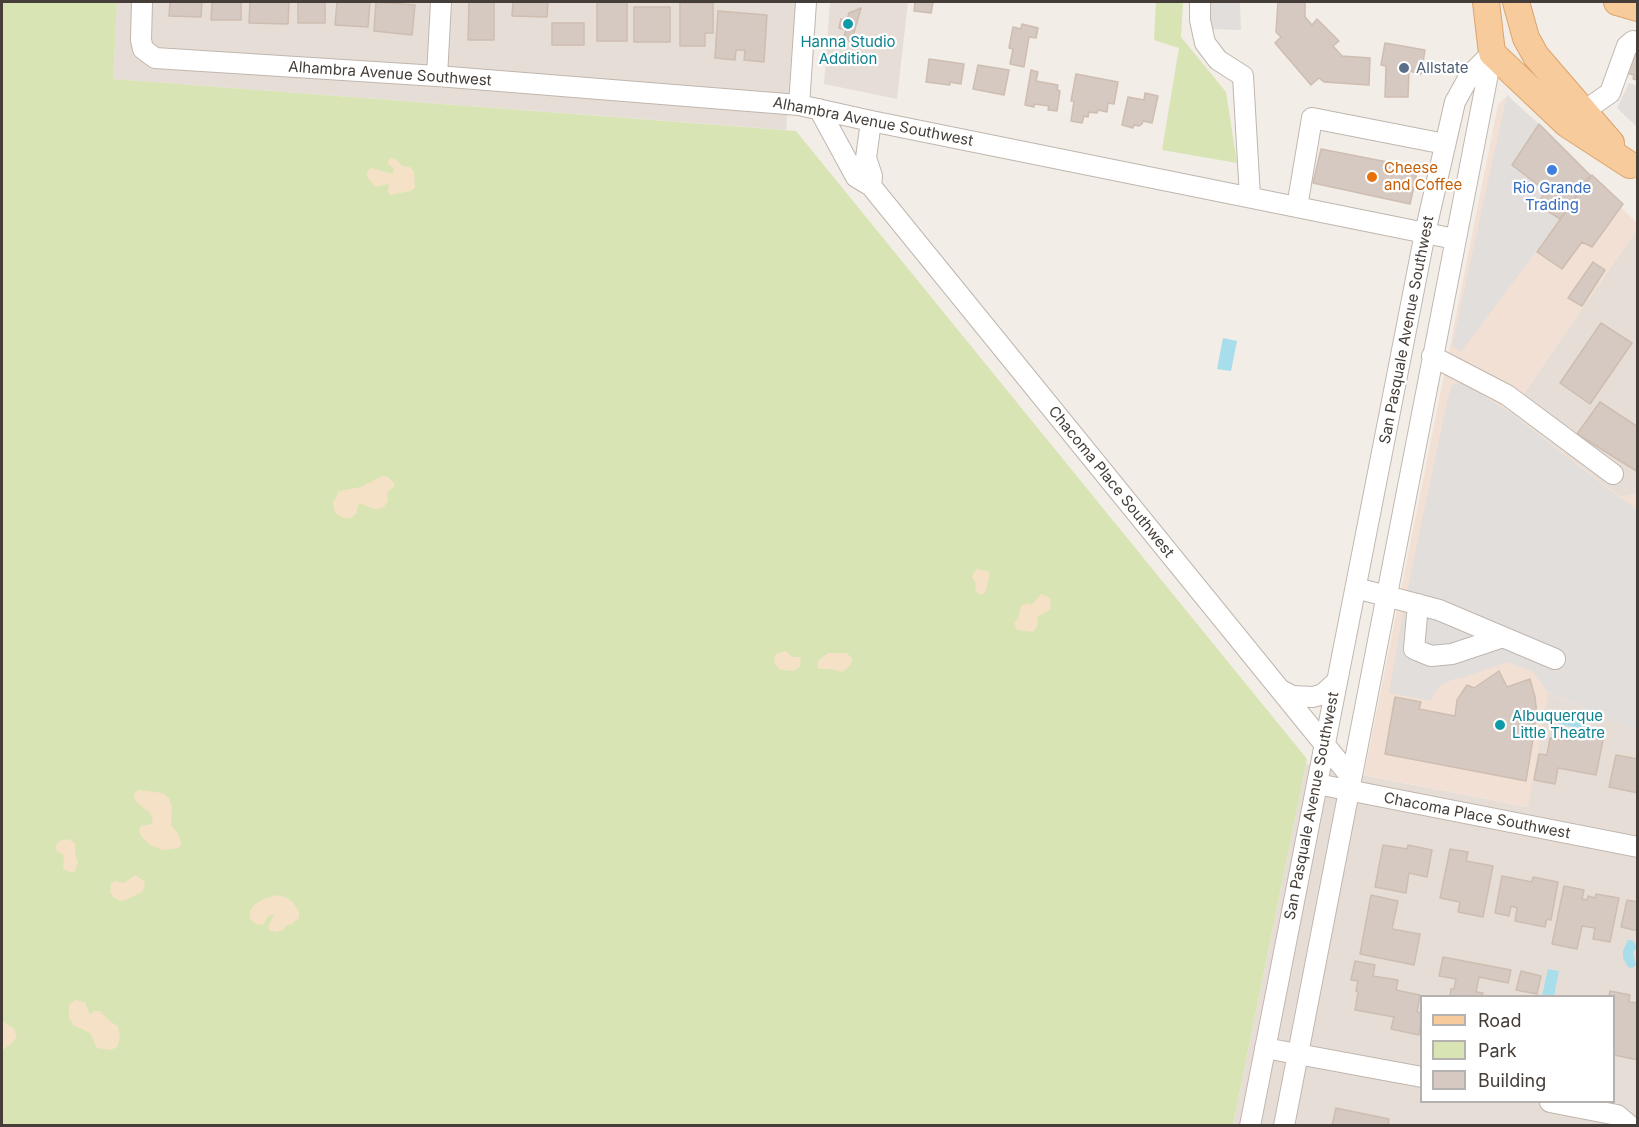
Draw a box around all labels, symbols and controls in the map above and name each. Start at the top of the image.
marker: Hanna Studio Addition [841,17,855,31]
place label: Hanna Studio Addition [800,33,896,68]
street label: Alhambra Avenue Southwest [288,58,492,90]
place label: Allstate [1416,59,1468,77]
marker: Allstate [1397,61,1411,75]
street label: Alhambra Avenue Southwest [771,94,975,150]
place label: Cheese and Coffee [1384,159,1462,194]
marker: Rio Grande Trading [1545,163,1559,177]
marker: Cheese and Coffee [1365,170,1379,184]
place label: Rio Grande Trading [1513,179,1591,214]
street label: San Pasquale Avenue Southwest [1376,214,1438,446]
street label: Chacoma Place Southwest [1044,403,1178,561]
street label: San Pasquale Avenue Southwest [1281,690,1343,922]
place label: Albuquerque Little Theatre [1512,707,1605,742]
marker: Albuquerque Little Theatre [1493,718,1507,732]
street label: Chacoma Place Southwest [1382,789,1572,843]
legend [1420,995,1615,1103]
text: Road [1478,1010,1521,1031]
text: Park [1478,1040,1517,1061]
text: Building [1478,1070,1546,1091]

